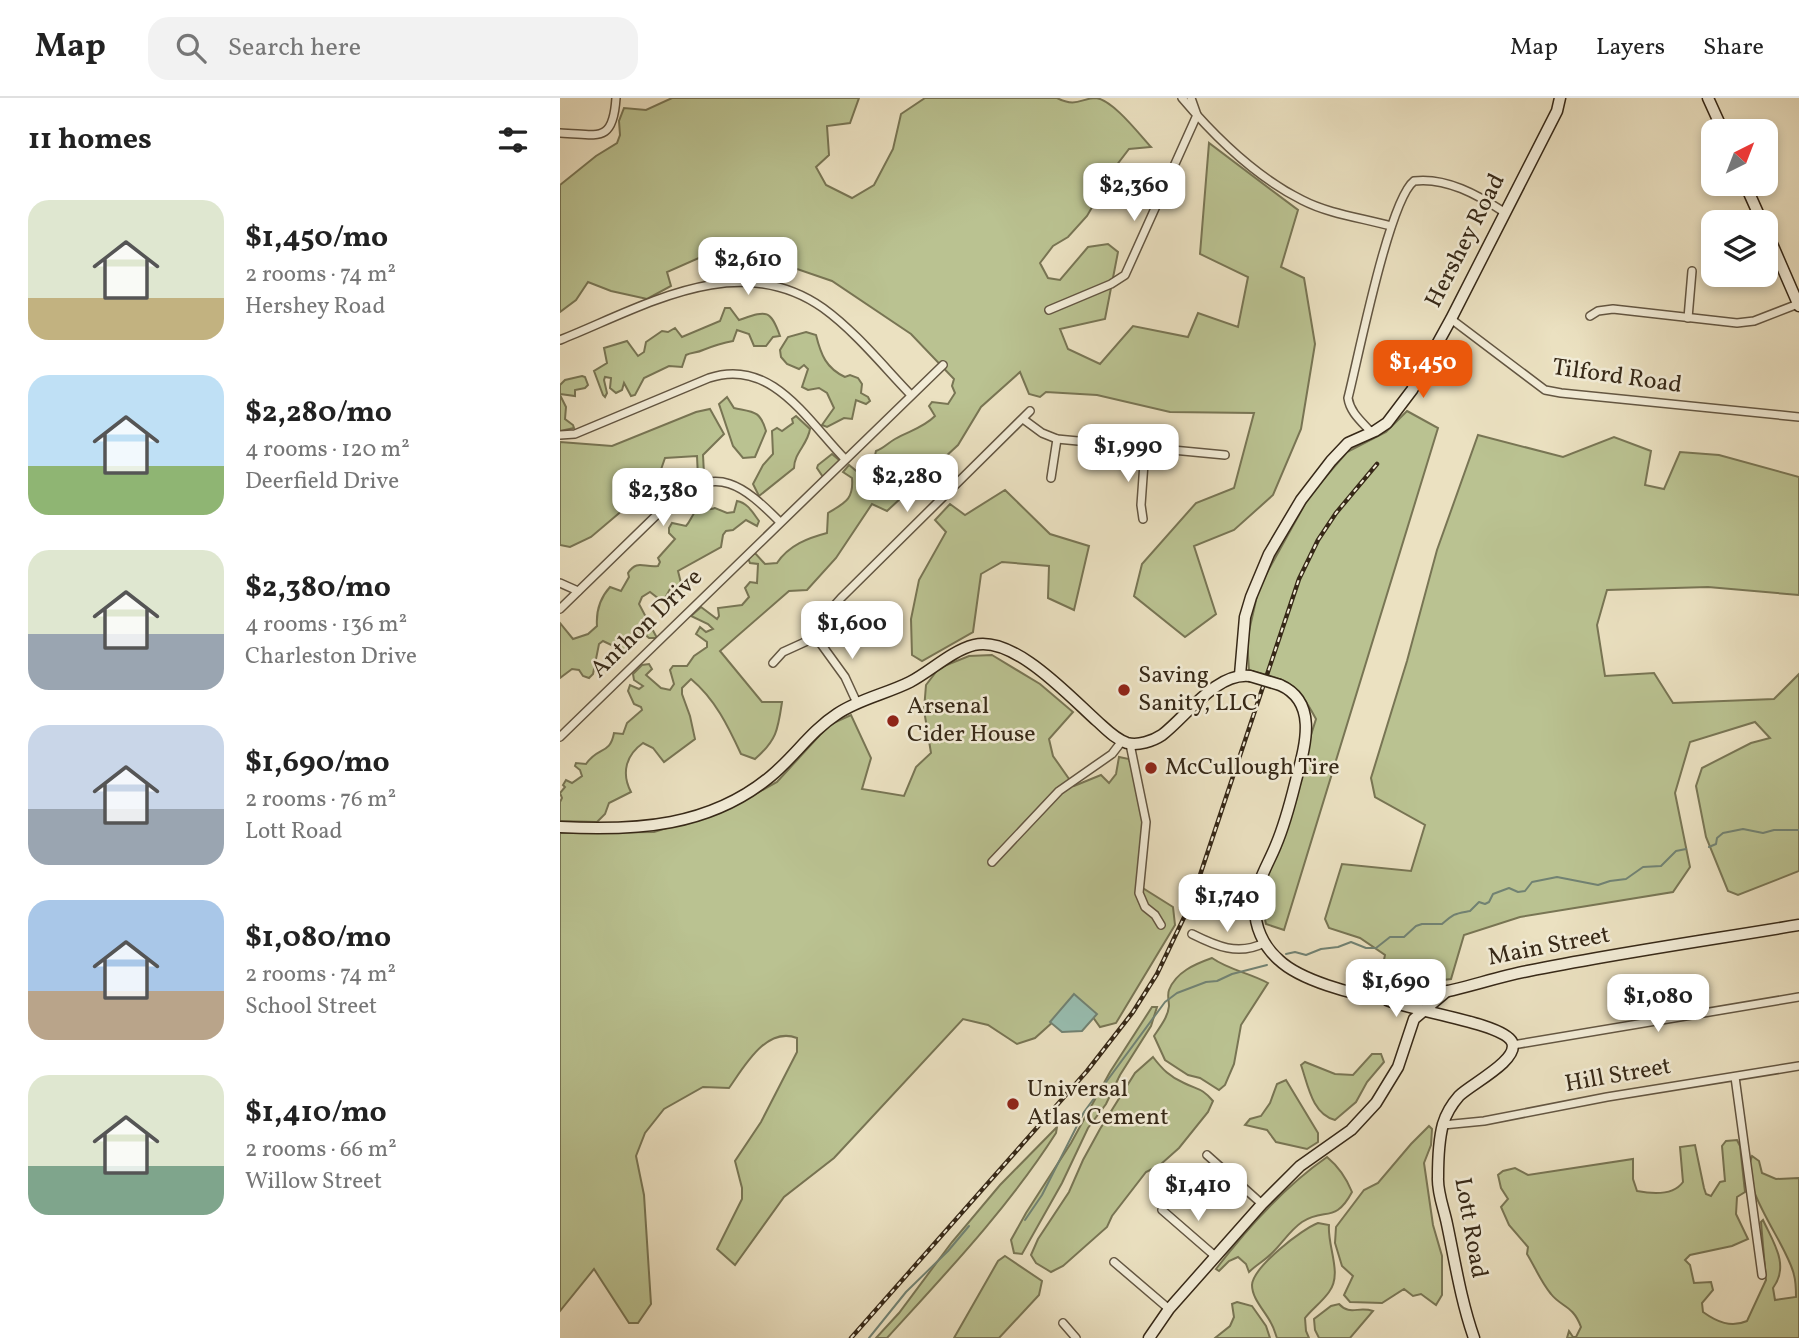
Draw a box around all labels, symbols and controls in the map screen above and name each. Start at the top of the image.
search box [148,17,638,80]
text: Map [35,25,106,71]
icon: search [172,29,210,67]
text: Search here [228,30,361,66]
text: Map [1510,31,1558,65]
text: Layers [1596,31,1665,65]
text: Share [1703,31,1764,65]
text: 11 homes [28,119,152,161]
north arrow [1701,119,1778,196]
map controls [1701,119,1778,287]
icon: filters [494,121,532,159]
pin: $2,360 [1077,164,1191,223]
street label: Hershey Road [1418,168,1514,314]
text: $2,360 [1099,170,1169,202]
button: layers [1701,210,1778,287]
text: $1,450/mo [245,217,388,259]
icon: home [84,228,168,312]
pin: $2,610 [691,238,805,297]
text: $2,610 [714,244,782,276]
text: 2 rooms · 74 m² [245,259,396,291]
text: Hershey Road [245,291,385,323]
pin: $1,450 [1366,341,1480,400]
text: $1,450 [1389,347,1457,379]
street label: Tilford Road [1550,351,1684,403]
text: $2,280/mo [245,392,392,434]
icon: home [84,403,168,487]
pin: $1,990 [1071,424,1185,484]
text: $1,990 [1094,431,1162,463]
text: 4 rooms · 120 m² [245,434,410,466]
pin: $2,280 [850,454,964,514]
text: $2,280 [872,461,942,493]
text: Deerfield Drive [245,466,399,498]
pin: $2,380 [606,468,720,528]
text: $2,380 [628,475,698,507]
street label: Anthon Drive [583,562,711,686]
text: $2,380/mo [245,567,391,609]
icon: home [84,578,168,662]
pin: $1,600 [795,602,909,661]
text: $1,600 [817,608,887,640]
text: 4 rooms · 136 m² [245,609,407,641]
text: Charleston Drive [245,641,417,673]
place label: Saving Sanity, LLC [1138,659,1258,721]
marker: Saving Sanity, LLC [1116,682,1132,698]
place label: Arsenal Cider House [907,690,1036,752]
marker: Arsenal Cider House [885,713,901,729]
text: $1,690/mo [245,742,390,784]
place label: McCullough Tire [1165,751,1340,785]
icon: home [84,753,168,837]
marker: McCullough Tire [1143,760,1159,776]
text: 2 rooms · 76 m² [245,784,396,816]
text: Lott Road [245,816,343,848]
pin: $1,740 [1170,874,1284,934]
text: $1,740 [1195,881,1259,913]
text: $1,080/mo [245,917,391,959]
street label: Main Street [1485,919,1613,975]
icon: home [84,928,168,1012]
text: 2 rooms · 74 m² [245,959,396,991]
pin: $1,690 [1339,960,1453,1019]
text: $1,690 [1362,966,1430,998]
pin: $1,080 [1601,974,1715,1034]
text: $1,080 [1623,981,1693,1013]
text: School Street [245,991,377,1023]
street label: Hill Street [1562,1050,1674,1102]
place label: Universal Atlas Cement [1027,1073,1169,1135]
text: $1,410/mo [245,1092,387,1134]
marker: Universal Atlas Cement [1005,1096,1021,1112]
icon: home [84,1103,168,1187]
text: 2 rooms · 66 m² [245,1134,397,1166]
pin: $1,410 [1141,1164,1255,1223]
text: Willow Street [245,1166,382,1198]
text: $1,410 [1165,1170,1231,1202]
street label: Lott Road [1444,1175,1496,1281]

